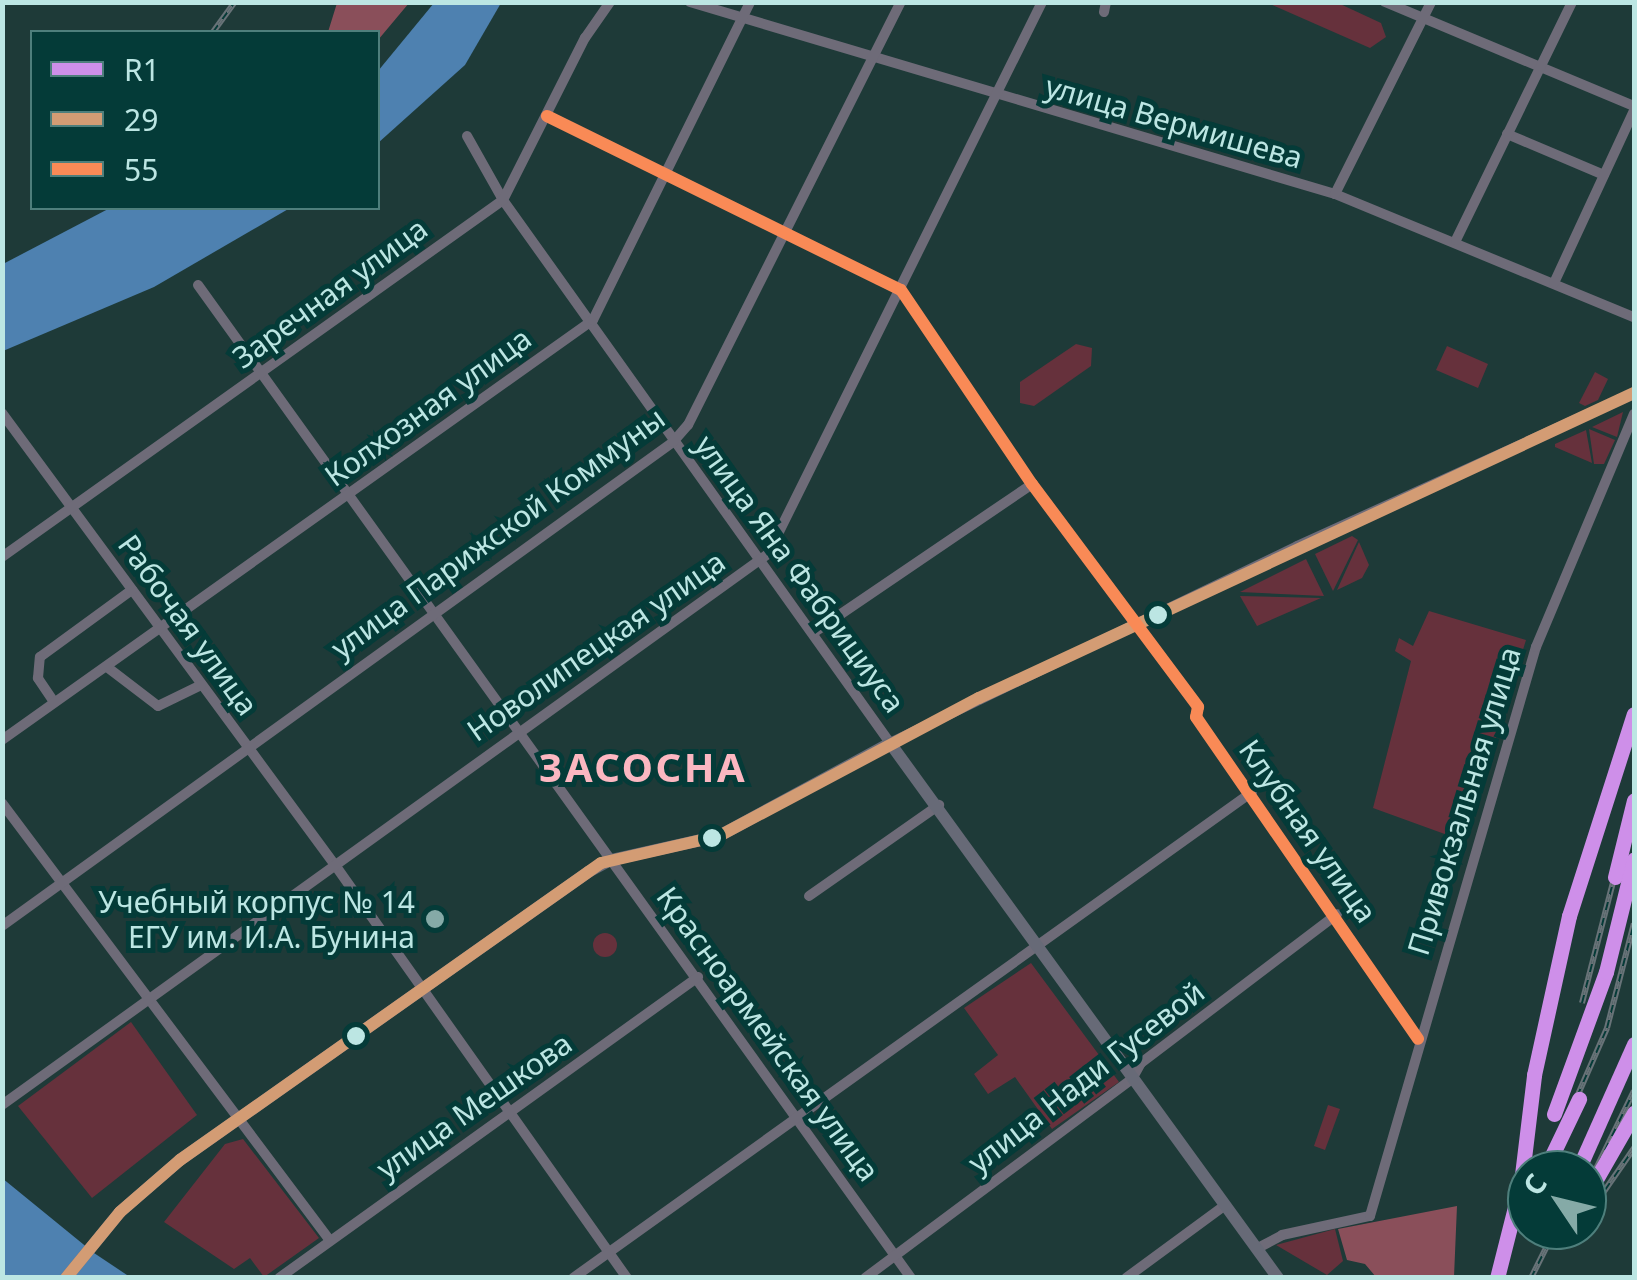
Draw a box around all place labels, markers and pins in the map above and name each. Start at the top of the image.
unlabelled marker [1148,605,1168,625]
unlabelled marker [702,828,722,848]
place label: Учебный корпус № 14 ЕГУ им. И.А. Бунина [98,884,415,954]
marker: Учебный корпус № 14 ЕГУ им. И.А. Бунина [424,908,446,930]
unlabelled marker [346,1026,366,1046]

